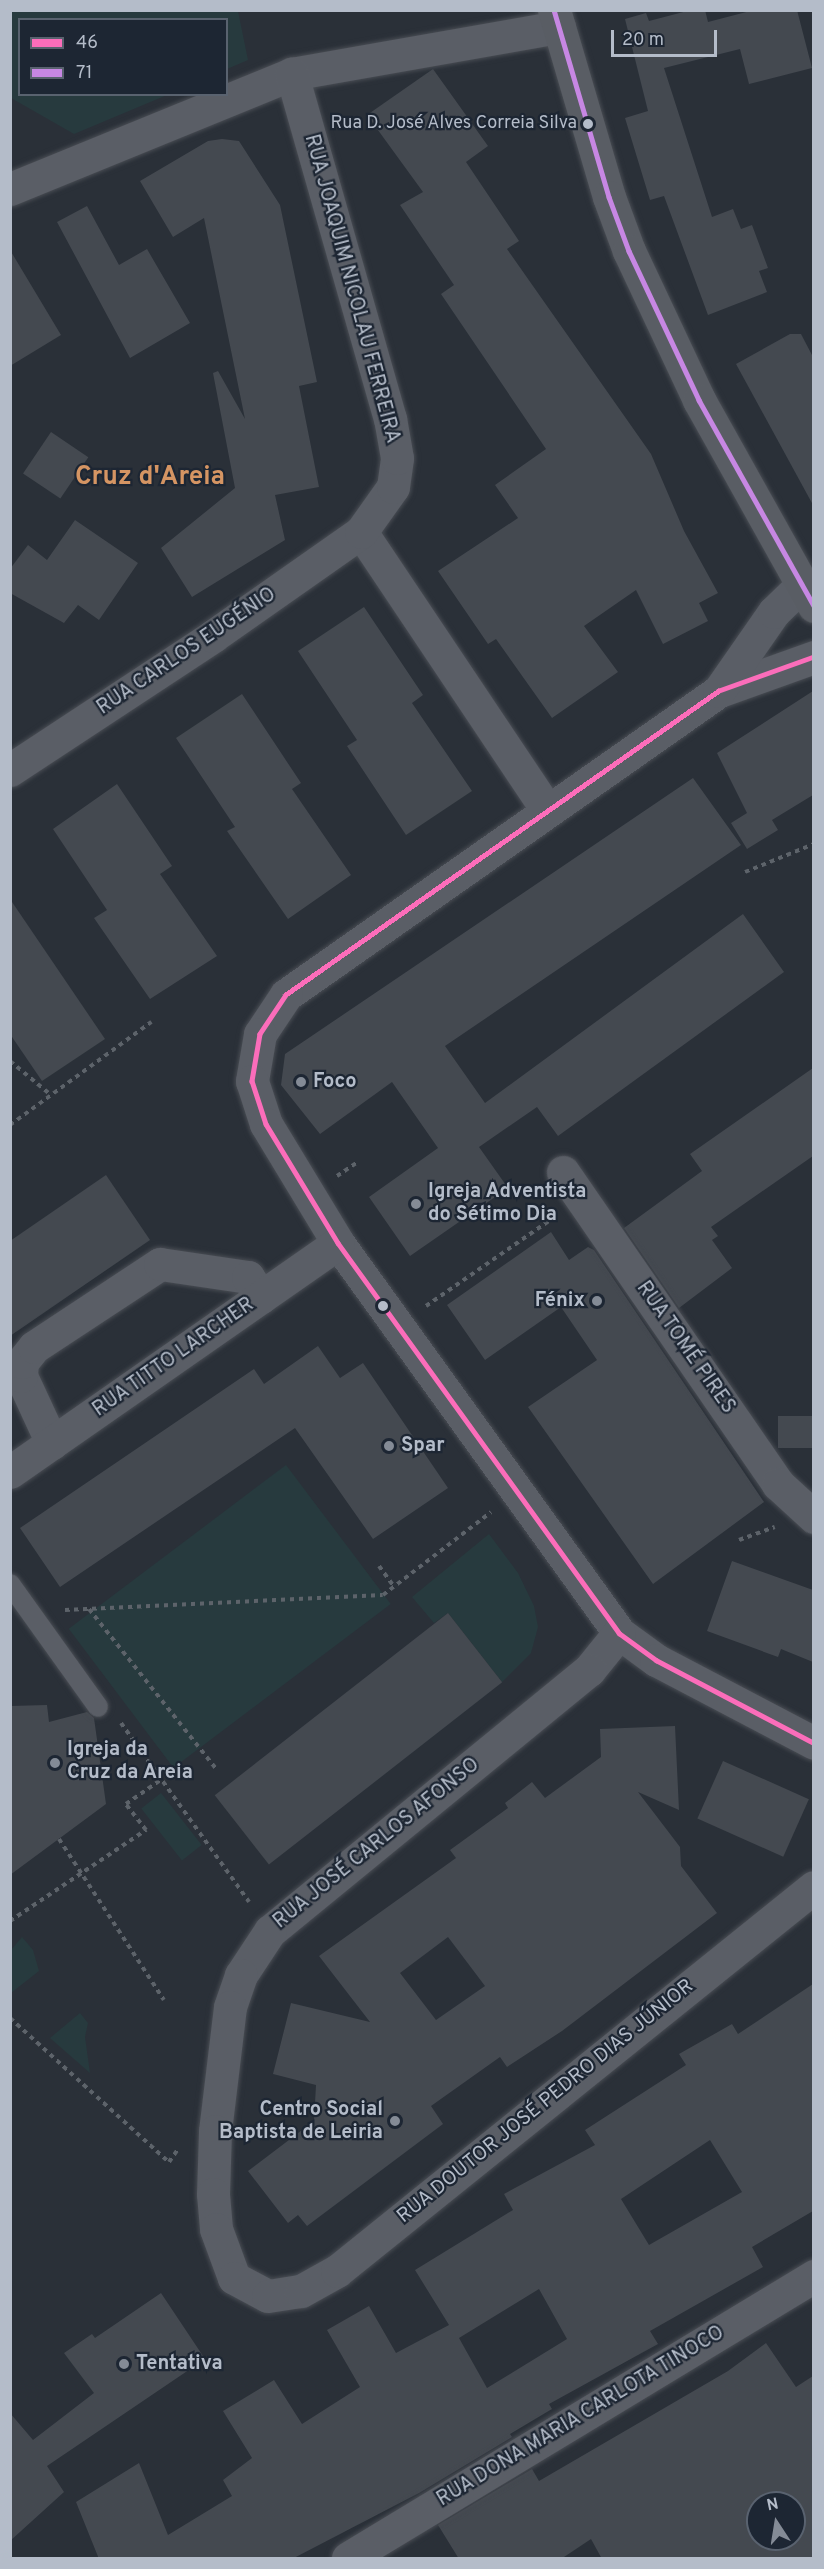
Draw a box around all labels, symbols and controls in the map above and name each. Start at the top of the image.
legend [18,18,228,96]
scale bar [614,18,720,56]
text: 20 m [622,29,664,52]
text: 46 [76,32,98,55]
text: 71 [76,62,92,85]
place label: Rua D. José Alves Correia Silva [330,113,577,135]
marker: Rua D. José Alves Correia Silva [582,118,594,130]
street label: RUA JOAQUIM NICOLAU FERREIRA [298,132,404,446]
district label: Cruz d'Areia [75,462,225,494]
street label: RUA CARLOS EUGÉNIO [93,583,281,721]
place label: Foco [313,1070,357,1094]
marker: Foco [294,1075,308,1089]
place label: Igreja Adventista do Sétimo Dia [428,1180,587,1227]
marker: Igreja Adventista do Sétimo Dia [409,1197,423,1211]
street label: RUA TOMÉ PIRES [630,1277,740,1419]
place label: Fénix [535,1289,585,1313]
street label: RUA TITTO LARCHER [88,1293,260,1423]
marker: Fénix [590,1294,604,1308]
unlabelled marker [377,1300,389,1312]
place label: Spar [401,1434,445,1458]
marker: Spar [382,1439,396,1453]
place label: Igreja da Cruz da Areia [67,1739,194,1786]
street label: RUA JOSÉ CARLOS AFONSO [269,1753,485,1935]
marker: Igreja da Cruz da Areia [48,1756,62,1770]
street label: RUA DOUTOR JOSÉ PEDRO DIAS JÚNIOR [393,1975,699,2229]
place label: Centro Social Baptista de Leiria [219,2098,383,2145]
marker: Centro Social Baptista de Leiria [388,2114,402,2128]
street label: RUA DONA MARIA CARLOTA TINOCO [431,2320,731,2514]
place label: Tentativa [136,2352,223,2376]
marker: Tentativa [117,2357,131,2371]
north arrow [746,2491,806,2551]
text: N [765,2494,780,2516]

